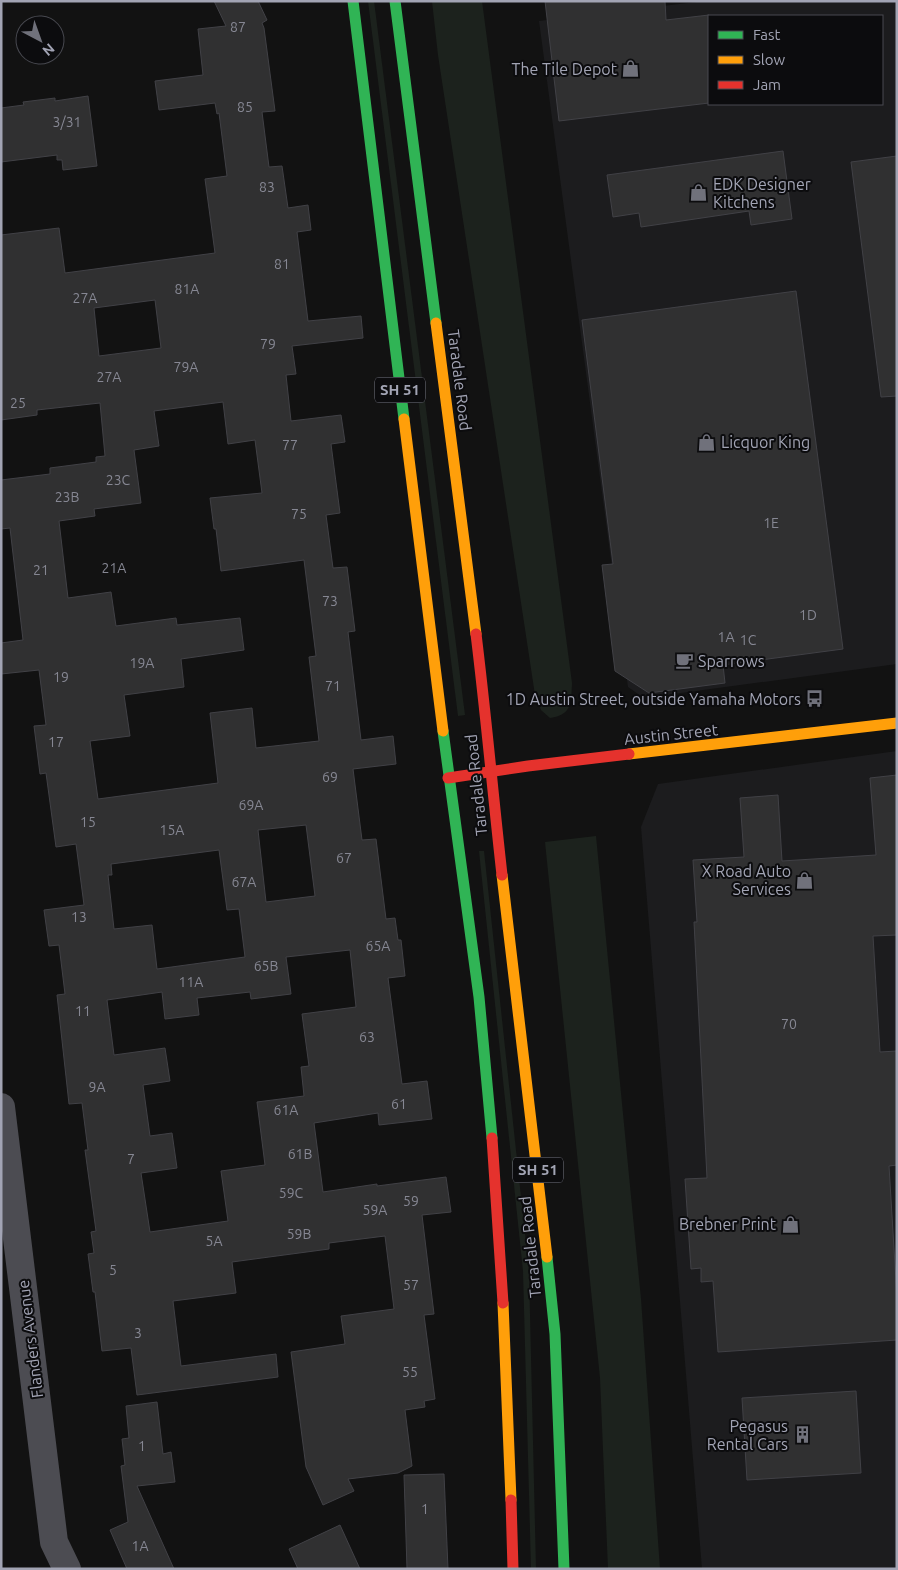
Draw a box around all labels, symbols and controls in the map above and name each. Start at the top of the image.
north arrow [15,15,65,65]
legend [708,15,883,105]
house number: 87 [230,19,246,35]
text: Fast [753,26,781,43]
text: N [39,40,58,59]
text: Slow [753,51,786,68]
shop icon: The Tile Depot [621,59,641,79]
place label: The Tile Depot [512,60,618,78]
text: Jam [753,76,781,93]
house number: 85 [237,99,253,115]
house number: 3/31 [53,114,81,130]
place label: EDK Designer Kitchens [713,175,811,211]
house number: 83 [259,179,275,195]
shop icon: EDK Designer Kitchens [689,183,709,203]
house number: 81 [274,256,290,272]
house number: 81A [175,281,199,297]
house number: 27A [73,290,97,306]
street label: Taradale Road [445,328,475,432]
house number: 79 [260,336,276,352]
house number: 79A [174,359,198,375]
house number: 27A [97,369,121,385]
road number: SH 51 [375,378,425,402]
house number: 25 [10,395,26,411]
shop icon: Licquor King [697,432,717,452]
place label: Licquor King [721,433,810,451]
house number: 77 [282,437,298,453]
house number: 23C [106,472,131,488]
house number: 23B [55,489,79,505]
house number: 75 [291,506,307,522]
house number: 1E [763,515,779,531]
house number: 21A [102,560,126,576]
house number: 21 [33,562,49,578]
house number: 73 [322,593,338,609]
house number: 1D [799,607,817,623]
house number: 1A [718,629,735,645]
house number: 1C [740,632,757,648]
cafe icon: Sparrows [674,651,694,671]
place label: Sparrows [698,652,765,670]
house number: 19A [130,655,154,671]
house number: 19 [53,669,69,685]
house number: 71 [325,678,341,694]
bus stop icon: 1D Austin Street, outside Yamaha Motors [805,689,825,709]
place label: 1D Austin Street, outside Yamaha Motors [506,690,801,708]
street label: Austin Street [623,720,719,748]
street label: Taradale Road [462,733,490,837]
house number: 17 [48,734,64,750]
house number: 69 [322,769,338,785]
house number: 69A [239,797,263,813]
house number: 15 [80,814,96,830]
house number: 15A [160,822,184,838]
house number: 67 [336,850,352,866]
place label: X Road Auto Services [702,862,791,898]
shop icon: X Road Auto Services [795,870,815,890]
house number: 67A [232,874,256,890]
house number: 13 [71,909,87,925]
house number: 65A [366,938,390,954]
house number: 65B [254,958,278,974]
house number: 11A [179,974,203,990]
house number: 11 [75,1003,91,1019]
house number: 70 [781,1016,797,1032]
house number: 63 [359,1029,375,1045]
house number: 9A [89,1079,106,1095]
house number: 61 [391,1096,407,1112]
house number: 61A [274,1102,298,1118]
house number: 61B [288,1146,312,1162]
house number: 7 [127,1151,135,1167]
road number: SH 51 [513,1158,563,1182]
house number: 59C [279,1185,304,1201]
house number: 59 [403,1193,419,1209]
street label: Taradale Road [516,1195,544,1299]
house number: 59A [363,1202,387,1218]
shop icon: Brebner Print [780,1214,800,1234]
place label: Brebner Print [679,1215,777,1233]
house number: 59B [287,1226,311,1242]
house number: 5A [206,1233,223,1249]
house number: 5 [109,1262,117,1278]
house number: 57 [403,1277,419,1293]
street label: Flanders Avenue [14,1279,46,1399]
house number: 3 [134,1325,142,1341]
house number: 55 [402,1364,418,1380]
place label: Pegasus Rental Cars [707,1417,788,1453]
building icon: Pegasus Rental Cars [792,1425,812,1445]
house number: 1 [138,1438,146,1454]
house number: 1 [421,1501,429,1517]
house number: 1A [132,1538,149,1554]

